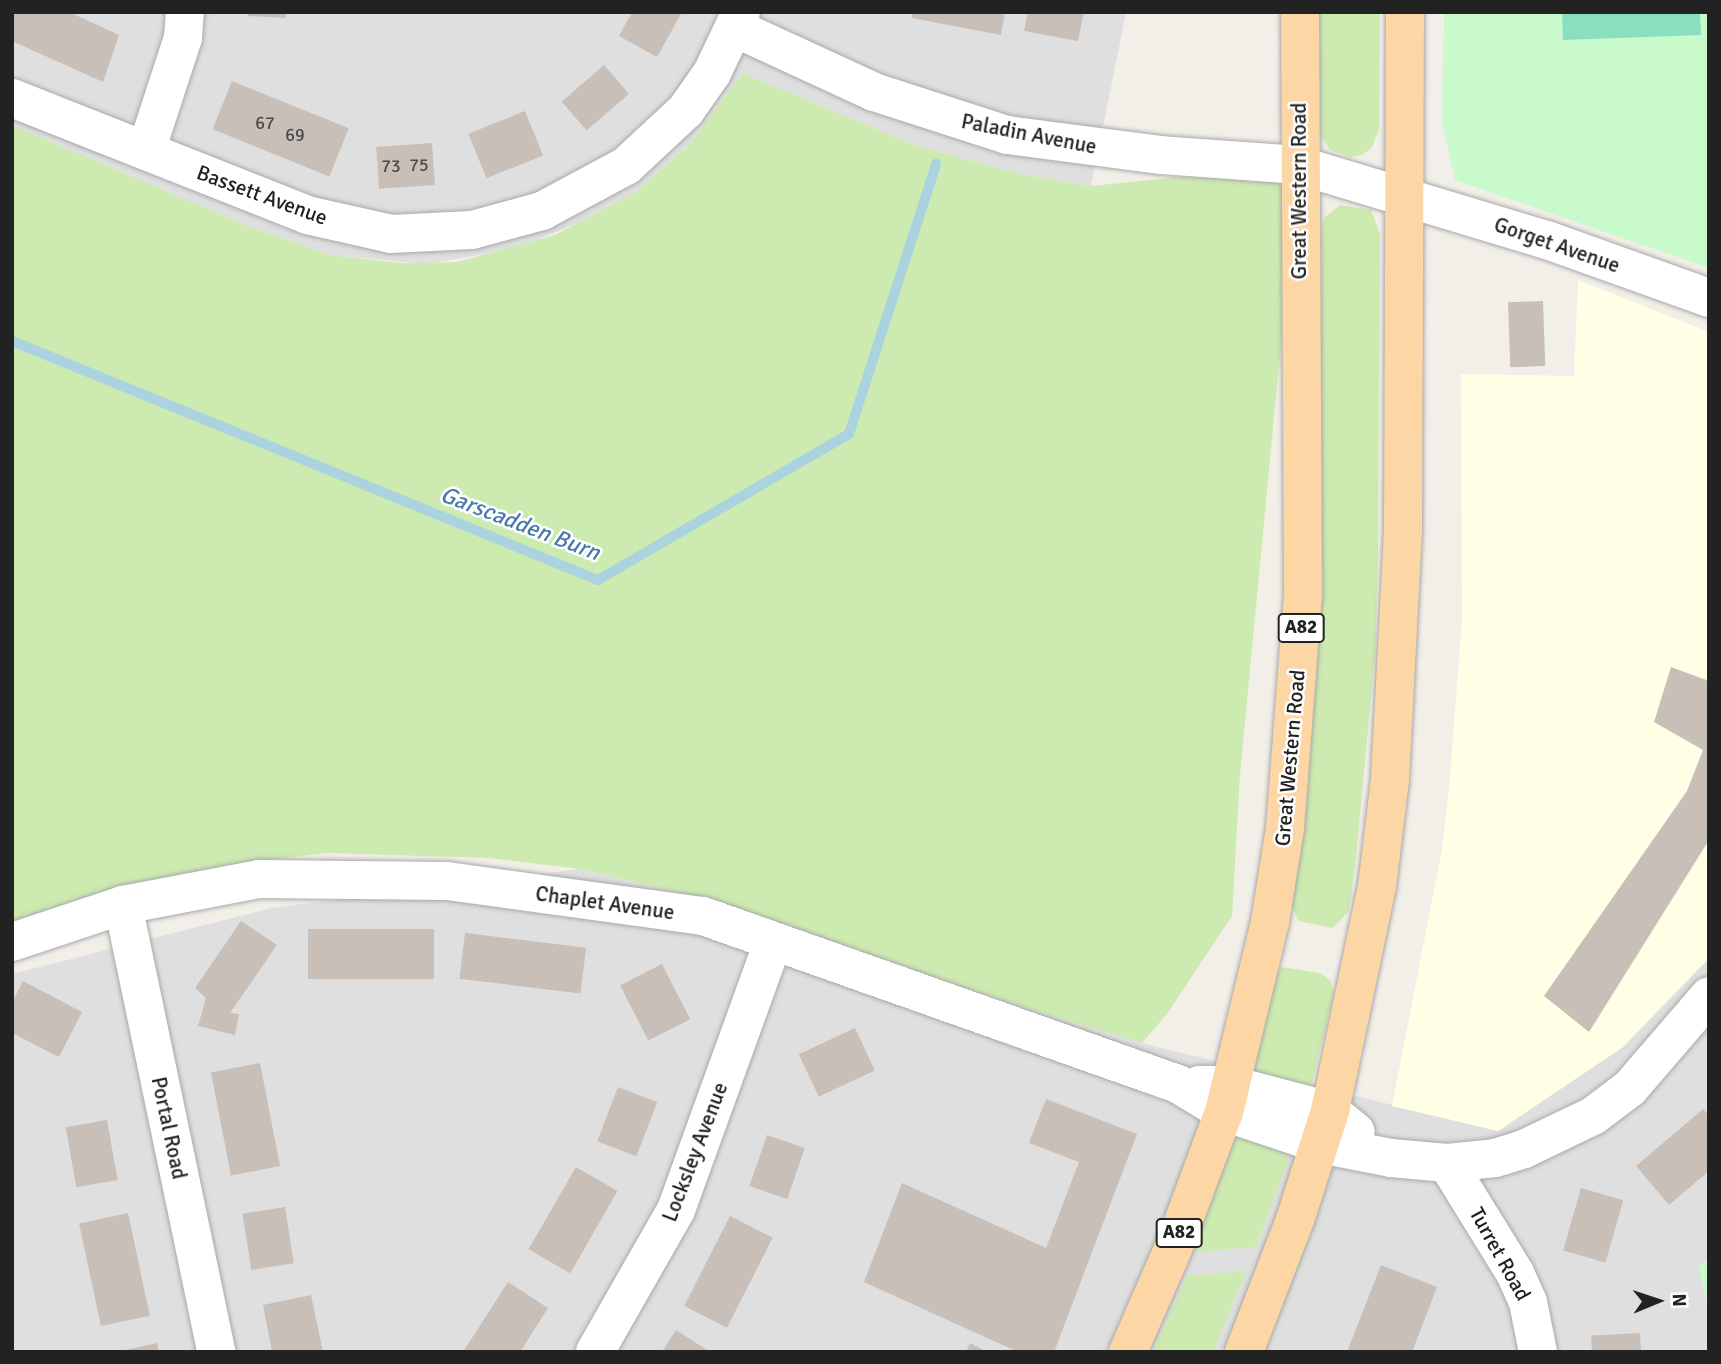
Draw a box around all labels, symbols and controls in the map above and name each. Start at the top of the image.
street label: Great Western Road [1286,103,1312,279]
street label: Paladin Avenue [959,109,1099,159]
house number: 67 [255,112,275,134]
house number: 69 [285,124,305,146]
house number: 75 [409,154,429,176]
house number: 73 [381,155,401,177]
street label: Bassett Avenue [193,160,331,230]
street label: Gorget Avenue [1491,212,1623,278]
water label: Garscadden Burn [436,481,604,567]
road number: A82 [1276,612,1326,643]
street label: Great Western Road [1270,669,1310,847]
street label: Chaplet Avenue [534,881,676,925]
street label: Portal Road [146,1074,192,1182]
street label: Locksley Avenue [657,1079,733,1225]
street label: Turret Road [1464,1203,1536,1305]
road number: A82 [1154,1218,1204,1248]
north arrow [1623,1266,1693,1336]
text: N [1667,1293,1691,1307]

